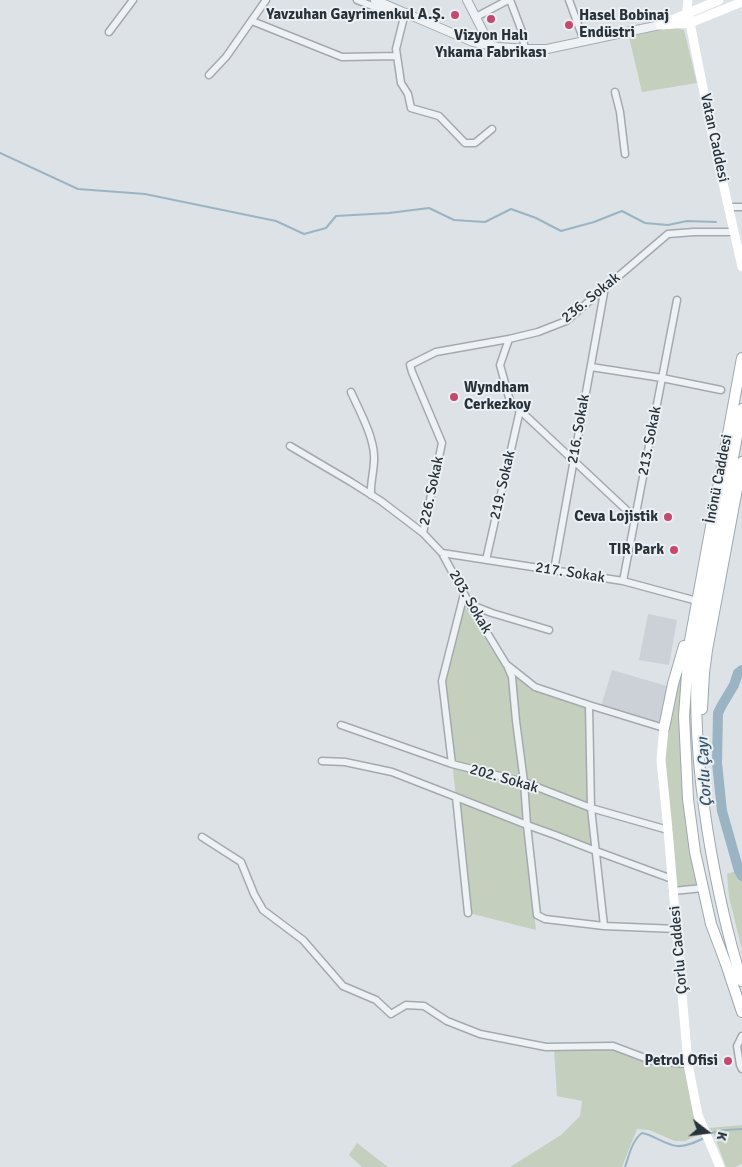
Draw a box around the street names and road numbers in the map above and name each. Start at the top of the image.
street label: Vatan Caddesi [696,92,732,184]
street label: 236. Sokak [558,269,624,327]
street label: 216. Sokak [564,393,594,465]
street label: 213. Sokak [634,405,666,477]
street label: İnönü Caddesi [702,433,736,525]
street label: 219. Sokak [486,449,520,521]
street label: 226. Sokak [416,455,448,527]
street label: 217. Sokak [534,559,606,587]
street label: 203. Sokak [445,567,495,637]
street label: 202. Sokak [468,761,540,797]
street label: Çorlu Caddesi [666,905,692,995]

